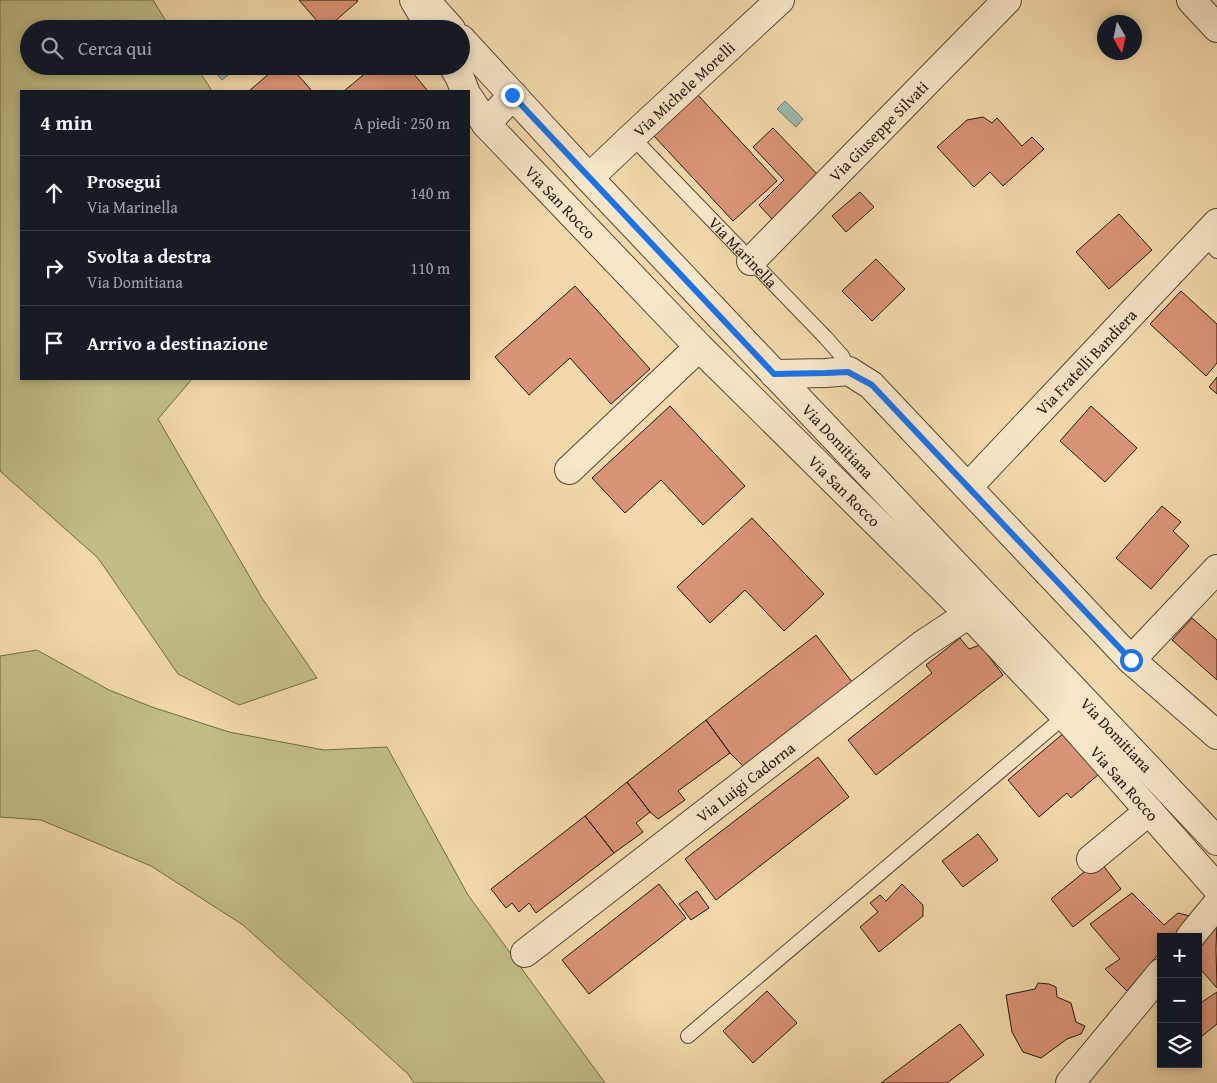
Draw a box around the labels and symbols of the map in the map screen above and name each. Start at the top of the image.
north arrow [1097,15,1142,60]
street label: Via Michele Morelli [627,35,740,142]
street label: Via Giuseppe Silvati [823,75,934,187]
route end [501,84,524,107]
street label: Via San Rocco [520,160,602,244]
street label: Via Marinella [703,211,784,293]
street label: Via Fratelli Bandiera [1030,303,1142,420]
street label: Via Domitiana [796,398,880,484]
street label: Via San Rocco [803,449,886,532]
route start [1120,649,1143,672]
street label: Via Domitiana [1075,692,1158,778]
street label: Via Luigi Cadorna [691,736,800,828]
street label: Via San Rocco [1084,740,1164,826]

